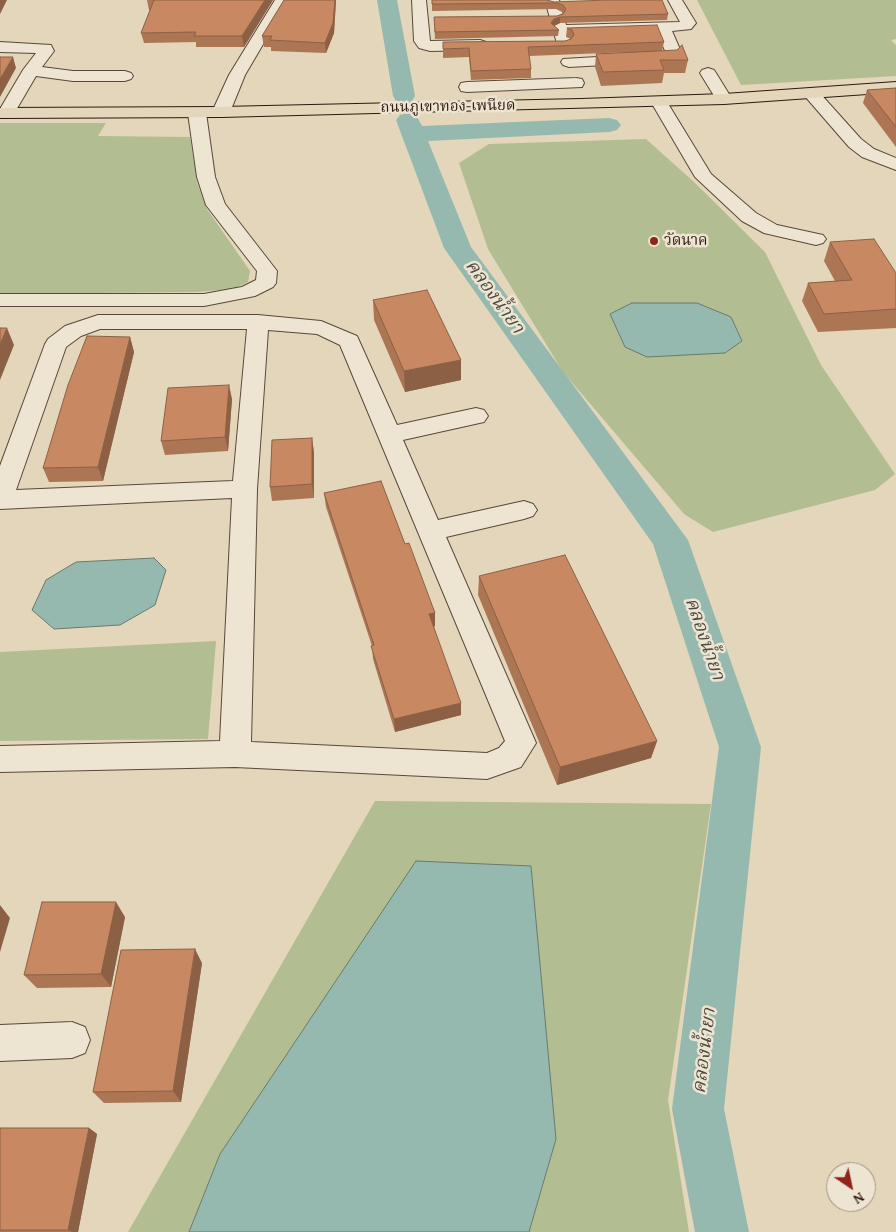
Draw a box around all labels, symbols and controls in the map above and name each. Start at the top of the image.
street label: ถนนภูเขาทอง-เพนียด [380,97,516,117]
place label: วัดนาค [664,232,708,250]
marker: วัดนาค [648,235,660,247]
water label: คลองน้ำยา [460,256,528,338]
water label: คลองน้ำยา [679,595,729,683]
water label: คลองน้ำยา [688,1007,722,1095]
north arrow [826,1162,876,1212]
text: N [849,1188,868,1210]

